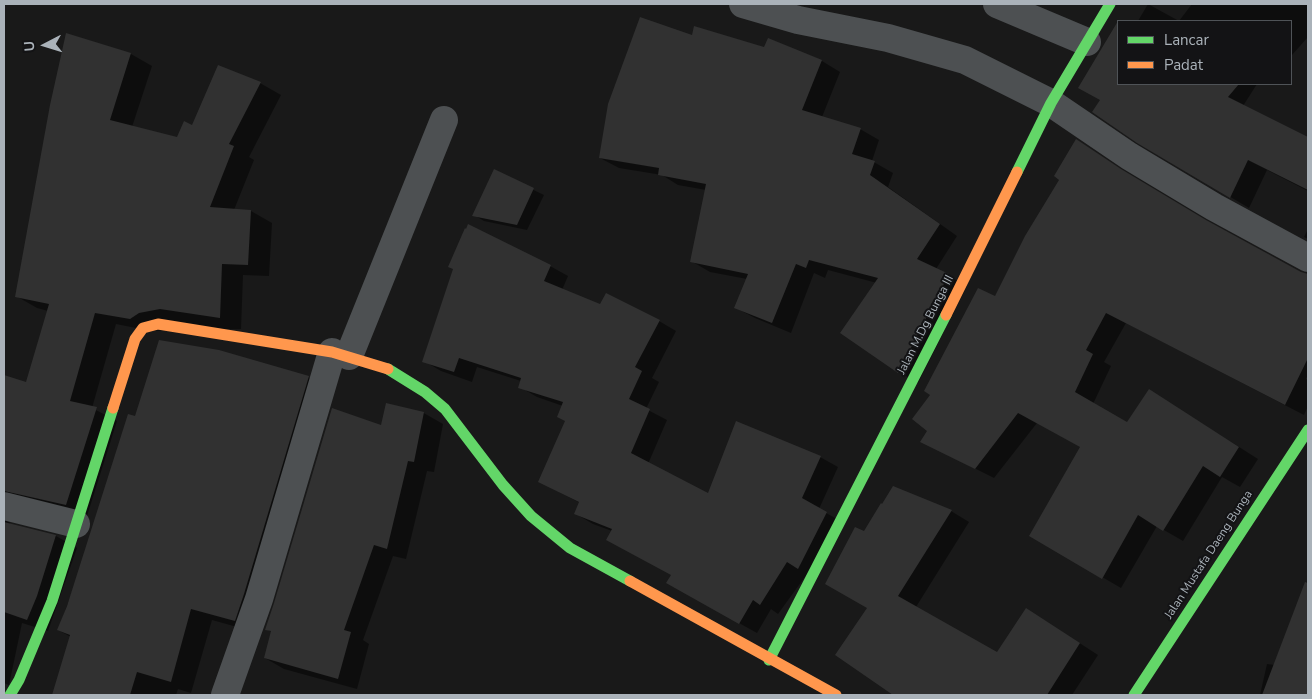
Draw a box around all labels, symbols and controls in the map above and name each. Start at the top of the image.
north arrow [20,20,70,70]
legend [1117,20,1292,85]
text: Lancar [1164,30,1209,50]
text: U [20,40,39,52]
text: Padat [1164,55,1203,75]
street label: Jalan M.Dg Bunga III [895,273,957,377]
street label: Jalan Mustafa Daeng Bunga [1162,488,1256,622]

